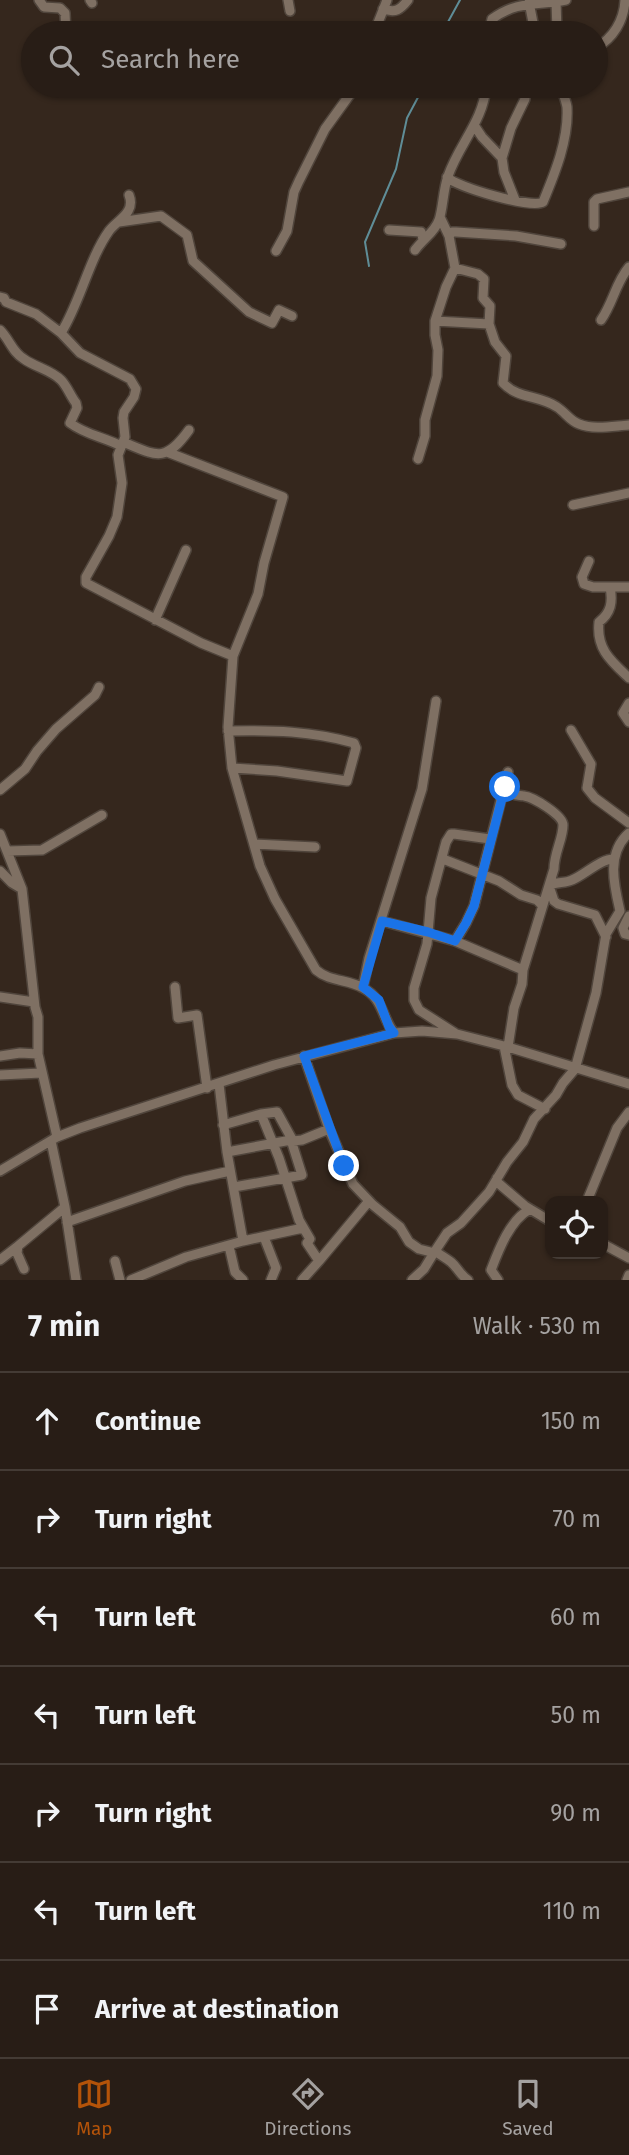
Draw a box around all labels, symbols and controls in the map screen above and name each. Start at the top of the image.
search box [21,21,608,98]
icon: search [45,41,83,79]
text: Search here [101,44,240,75]
route start [489,771,520,802]
route end [328,1150,359,1181]
map controls [545,1196,608,1259]
button: locate [545,1196,608,1259]
text: 7 min [28,1308,100,1344]
text: Walk · 530 m [473,1312,601,1340]
icon: ahead [28,1402,66,1440]
text: Continue [95,1406,201,1437]
text: 150 m [541,1407,601,1435]
icon: right [28,1500,66,1538]
text: Turn right [95,1504,212,1535]
text: 70 m [552,1505,601,1533]
icon: left [28,1598,66,1636]
text: Turn left [95,1602,196,1633]
text: 60 m [550,1603,601,1631]
icon: left [28,1696,66,1734]
text: Turn left [95,1700,196,1731]
text: 50 m [551,1701,601,1729]
icon: right [28,1794,66,1832]
text: Turn right [95,1798,212,1829]
text: 90 m [550,1799,601,1827]
icon: left [28,1892,66,1930]
text: Turn left [95,1896,196,1927]
text: 110 m [543,1897,601,1925]
icon: arrive [28,1990,66,2028]
text: Arrive at destination [95,1994,339,2025]
tab: Map [75,2075,113,2140]
tab: Directions [264,2075,351,2140]
tab: Saved [502,2075,554,2140]

